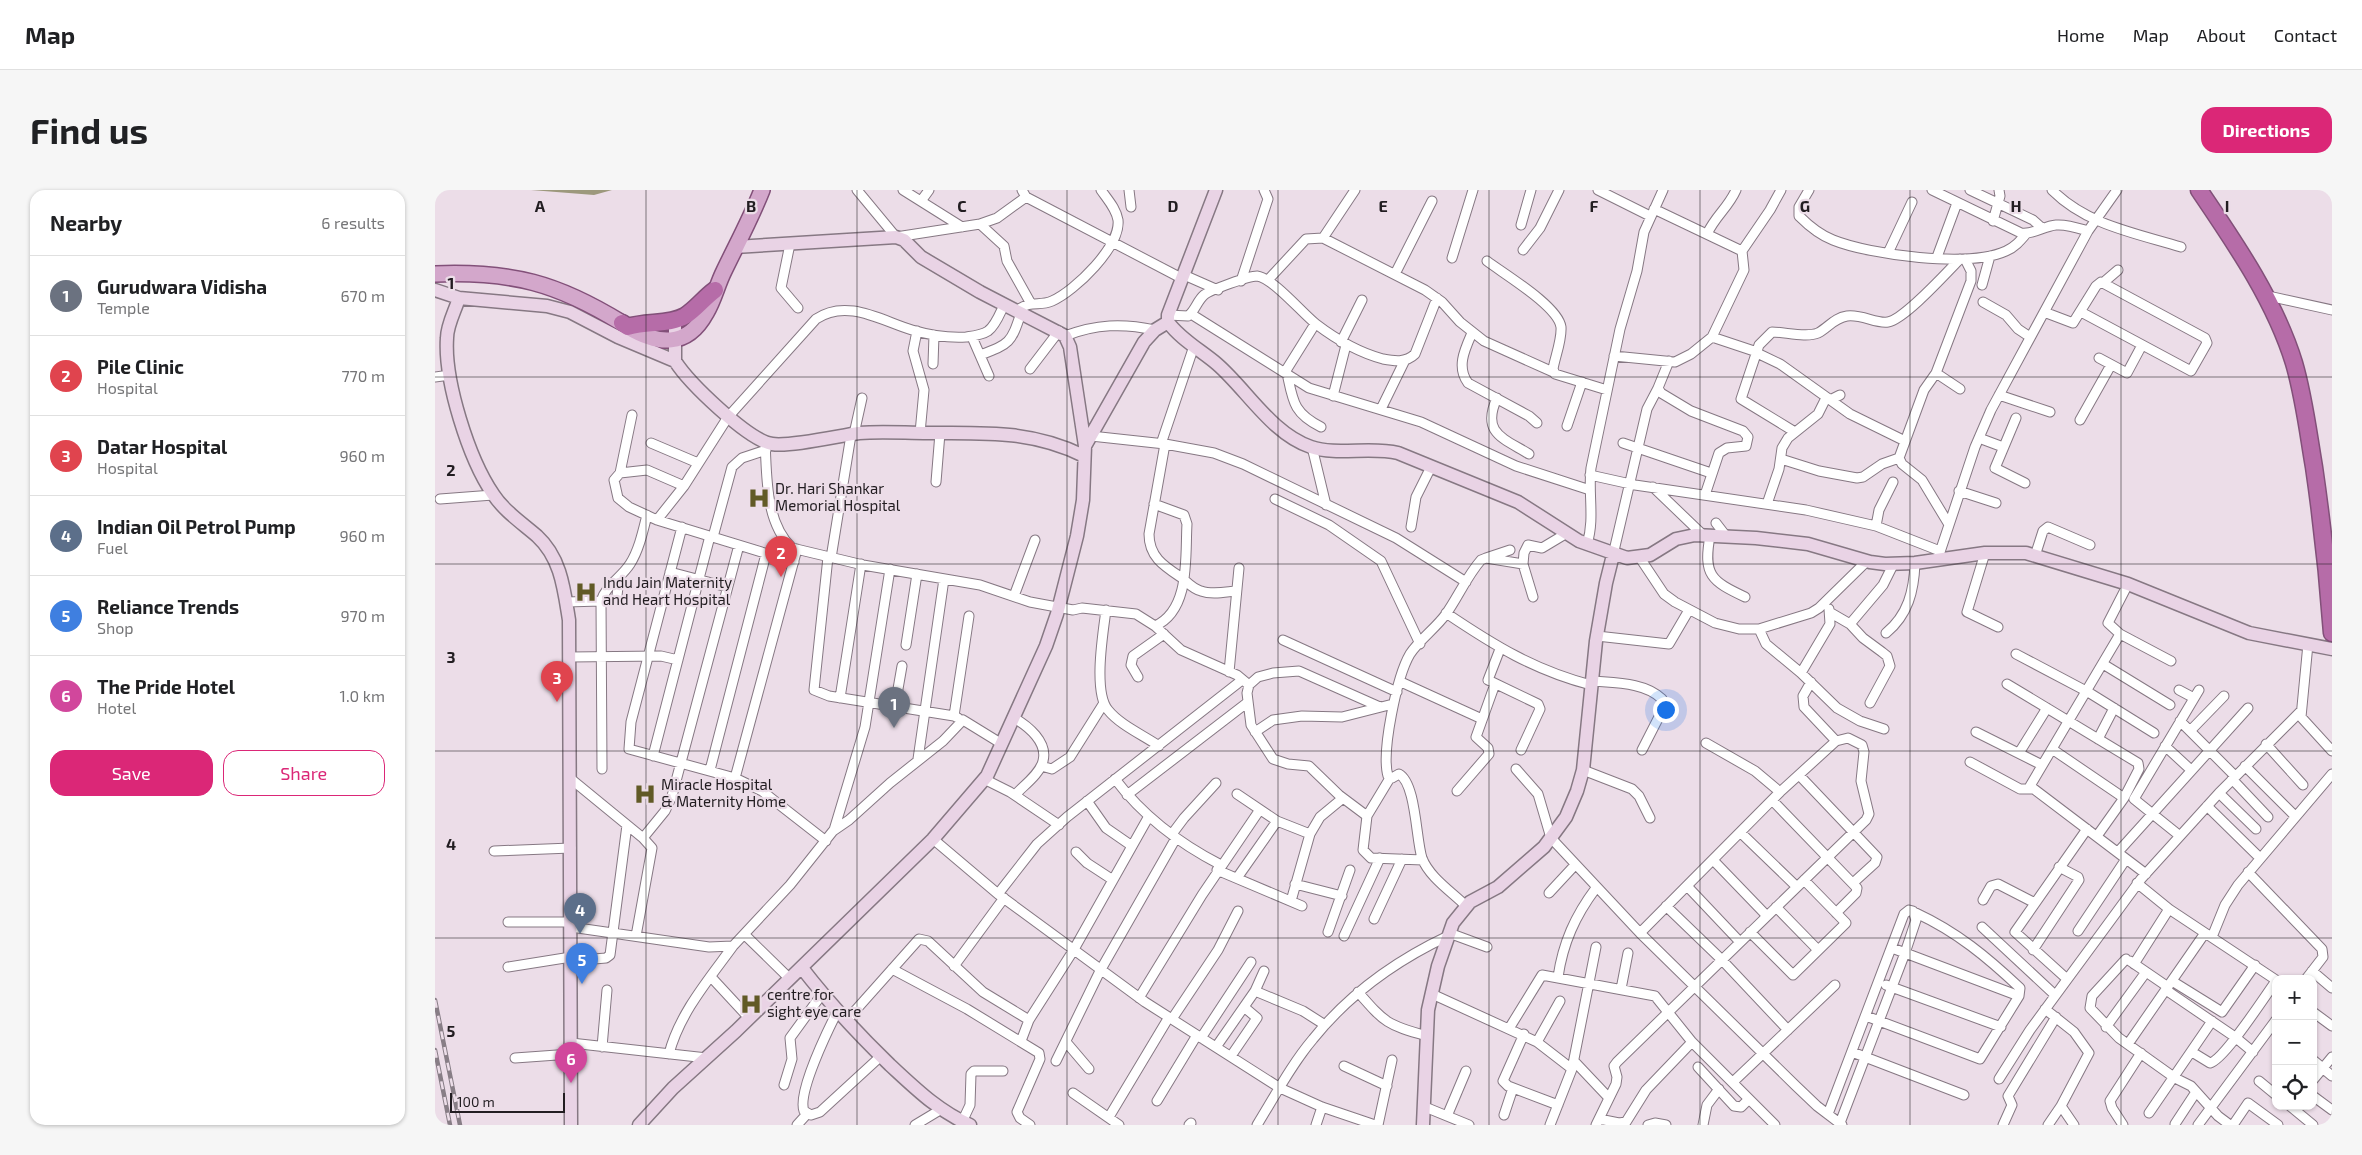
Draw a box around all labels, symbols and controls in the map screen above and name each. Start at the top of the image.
text: Map [25,20,75,49]
text: Home [2057,24,2105,46]
text: Map [2133,24,2169,46]
text: About [2197,24,2246,46]
text: Contact [2274,24,2337,46]
button: Directions [2201,107,2332,153]
text: Find us [30,109,148,151]
text: A [535,196,546,215]
text: B [746,196,756,215]
text: C [957,196,967,215]
text: D [1168,196,1179,215]
text: E [1378,196,1388,215]
text: F [1590,196,1599,215]
text: G [1800,196,1810,215]
text: H [2010,196,2022,215]
text: I [2225,196,2229,215]
text: Nearby [50,210,122,235]
text: 6 results [321,213,385,232]
text: 1 [448,273,454,292]
text: Gurudwara Vidisha [97,275,267,298]
text: 1 [63,286,69,305]
text: 670 m [340,286,385,305]
text: Temple [97,298,150,317]
text: Pile Clinic [97,355,184,378]
text: 2 [61,366,71,385]
text: 770 m [341,366,385,385]
text: Hospital [97,378,158,397]
text: Datar Hospital [97,435,227,458]
text: 3 [61,446,71,465]
text: 960 m [339,446,385,465]
text: Hospital [97,458,158,477]
text: 2 [446,460,456,479]
place label: Dr. Hari Shankar Memorial Hospital [775,479,901,514]
hospital icon: Dr. Hari Shankar Memorial Hospital [746,485,772,511]
text: Indian Oil Petrol Pump [97,515,296,538]
text: 4 [61,526,71,545]
text: 960 m [339,526,385,545]
pin: 2 [765,536,797,577]
text: Fuel [97,538,128,557]
place label: Indu Jain Maternity and Heart Hospital [603,573,732,608]
hospital icon: Indu Jain Maternity and Heart Hospital [573,579,599,605]
text: Reliance Trends [97,595,239,618]
text: 5 [62,606,70,625]
text: 970 m [340,606,385,625]
text: Shop [97,618,134,637]
text: 3 [446,647,456,666]
pin: 3 [541,661,573,702]
text: The Pride Hotel [97,675,235,698]
text: 6 [61,686,71,705]
text: 1.0 km [340,686,385,705]
pin: 1 [878,687,910,728]
your location [1653,697,1679,723]
text: Hotel [97,698,136,717]
button: Save [50,750,213,796]
button: Share [223,750,385,796]
place label: Miracle Hospital & Maternity Home [661,775,786,810]
hospital icon: Miracle Hospital & Maternity Home [632,781,658,807]
text: 4 [446,834,456,853]
pin: 4 [564,893,596,934]
pin: 5 [566,943,598,984]
map controls [2272,975,2317,1110]
button: + [2272,975,2317,1020]
place label: centre for sight eye care [767,985,861,1020]
hospital icon: centre for sight eye care [738,991,764,1017]
button: − [2272,1020,2317,1065]
text: 5 [447,1021,456,1040]
pin: 6 [555,1042,587,1083]
button: locate [2272,1065,2317,1110]
scale bar [450,1090,565,1113]
text: 100 m [457,1093,495,1110]

